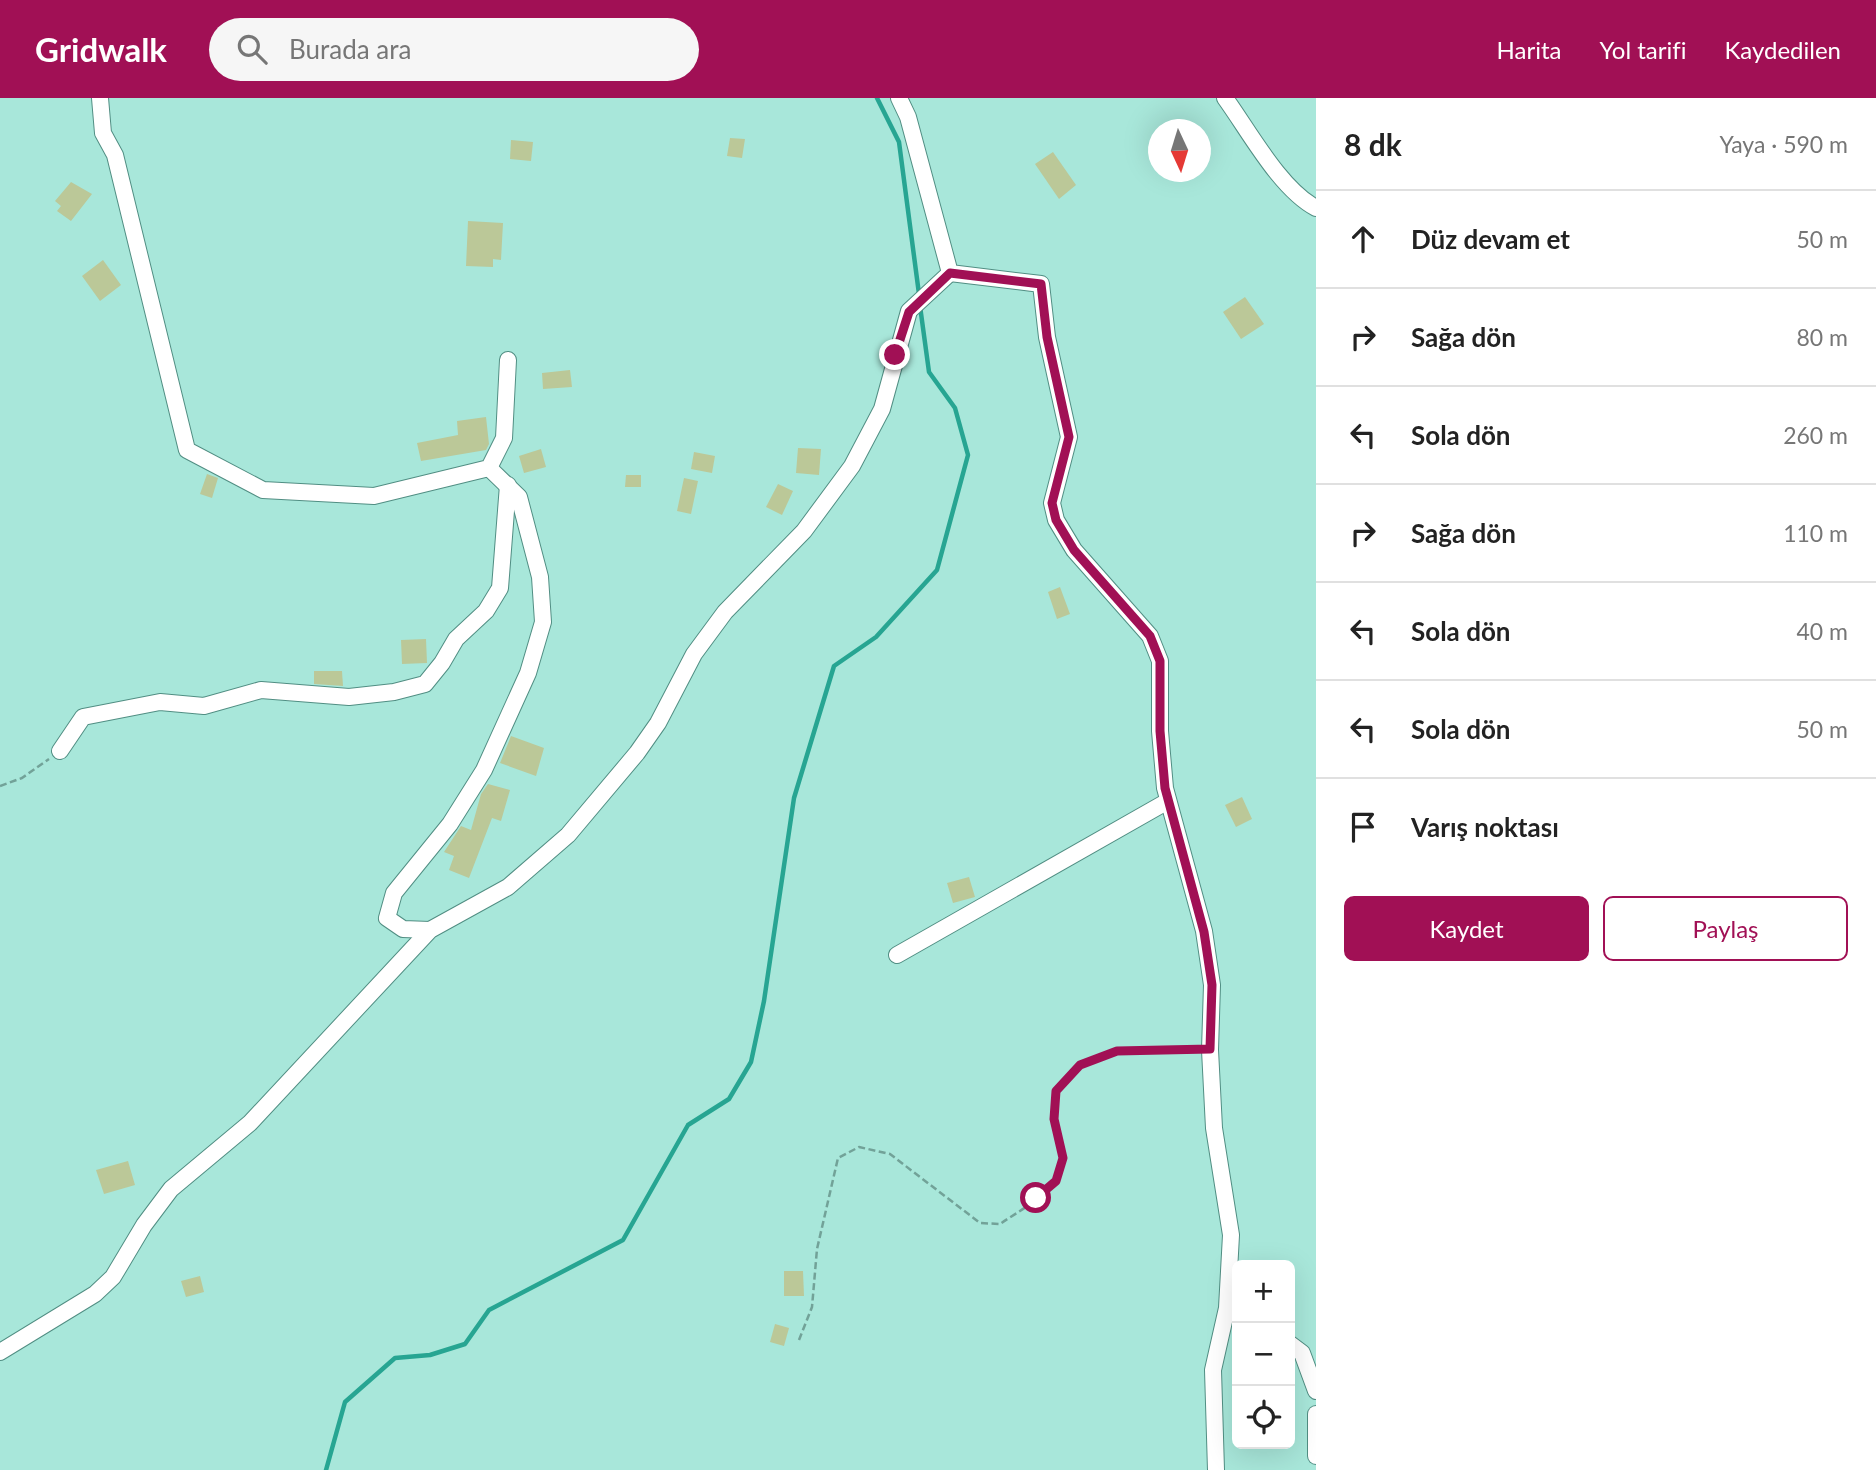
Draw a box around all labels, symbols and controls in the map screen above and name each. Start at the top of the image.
search box [209,18,699,81]
text: Gridwalk [35,29,167,69]
icon: search [233,30,271,68]
text: Burada ara [289,33,411,65]
text: Harita [1497,35,1561,64]
text: Yol tarifi [1599,35,1686,64]
text: Kaydedilen [1724,35,1841,64]
north arrow [1148,119,1211,182]
text: 8 dk [1344,126,1402,162]
text: Yaya · 590 m [1719,130,1848,158]
icon: ahead [1344,220,1382,258]
text: Düz devam et [1411,223,1570,255]
text: 50 m [1797,225,1848,253]
icon: right [1344,318,1382,356]
text: Sağa dön [1411,321,1516,353]
text: 80 m [1797,323,1848,351]
route end [879,339,910,370]
icon: left [1344,416,1382,454]
text: Sola dön [1411,419,1511,451]
text: 260 m [1783,421,1848,449]
icon: right [1344,514,1382,552]
text: Sağa dön [1411,517,1516,549]
text: 110 m [1783,519,1848,547]
icon: left [1344,612,1382,650]
text: Sola dön [1411,615,1511,647]
text: 40 m [1797,617,1848,645]
icon: left [1344,710,1382,748]
text: Sola dön [1411,713,1511,745]
text: 50 m [1797,715,1848,743]
icon: arrive [1344,808,1382,846]
text: Varış noktası [1411,811,1559,843]
button: Kaydet [1344,896,1589,961]
button: Paylaş [1603,896,1848,961]
route start [1020,1182,1051,1213]
map controls [1232,1260,1295,1449]
button: + [1232,1260,1295,1323]
button: − [1232,1323,1295,1386]
button: locate [1232,1386,1295,1449]

